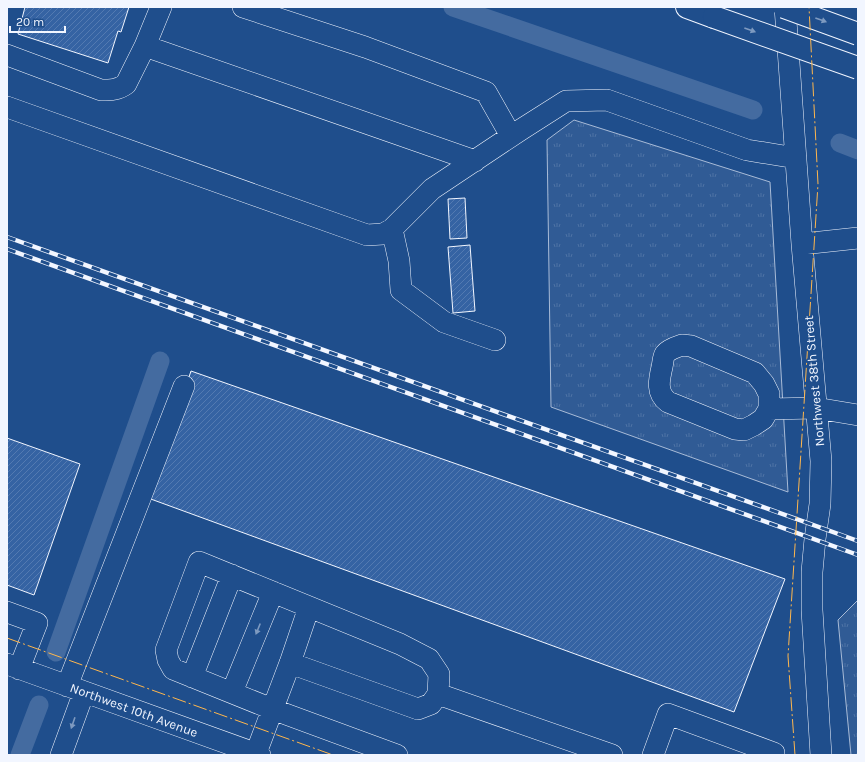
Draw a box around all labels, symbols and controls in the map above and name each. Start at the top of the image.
scale bar [10,8,65,34]
text: 20 m [16,15,44,29]
one-way arrow [815,18,827,24]
one-way arrow [745,27,757,33]
street label: Northwest 38th Street [801,315,827,447]
one-way arrow [255,623,261,634]
street label: Northwest 10th Avenue [68,680,200,740]
one-way arrow [69,718,75,730]

